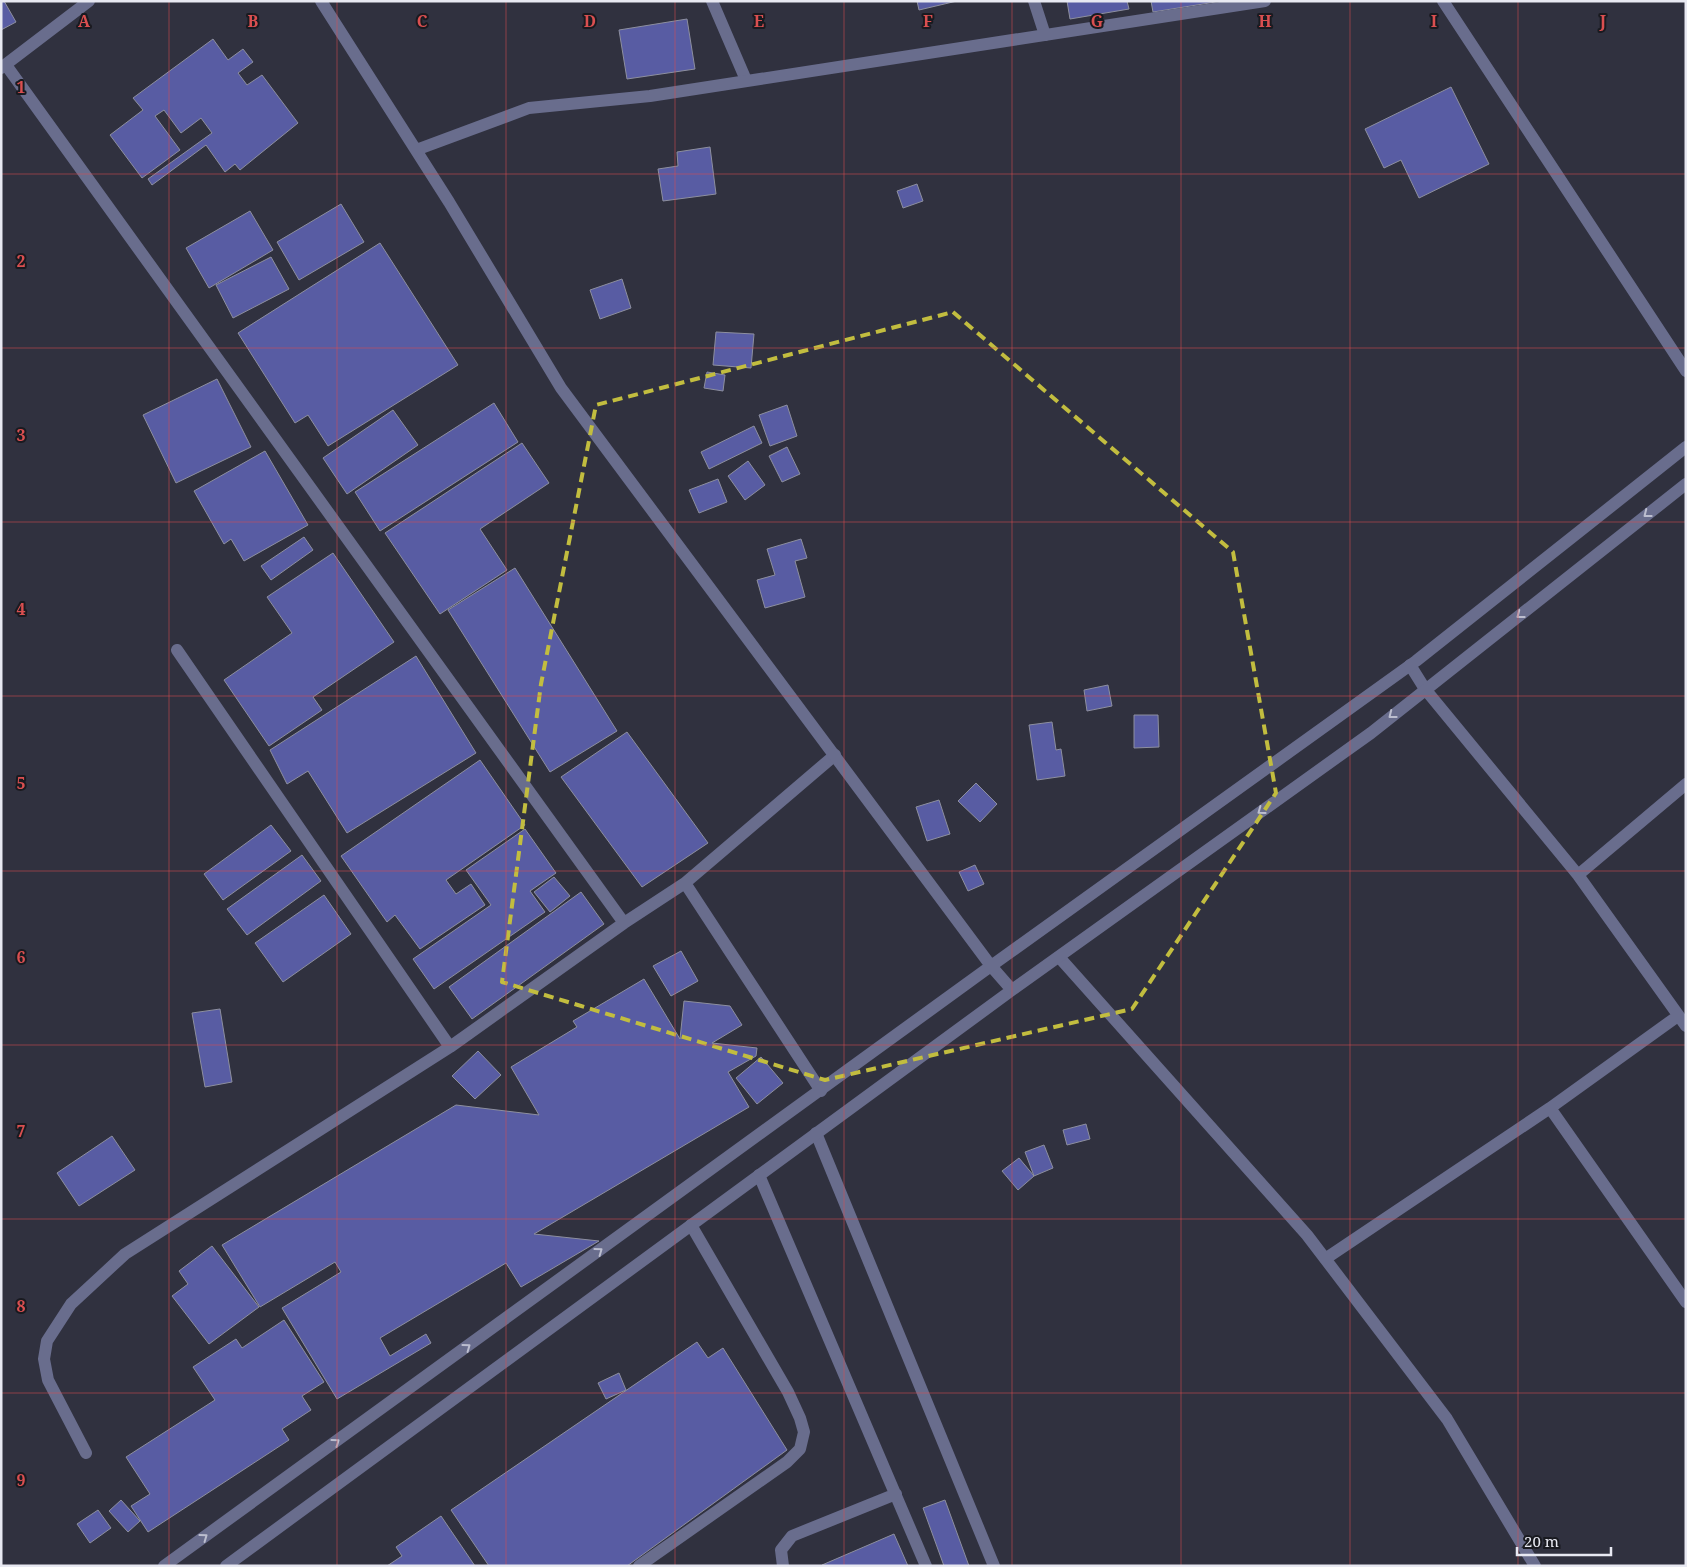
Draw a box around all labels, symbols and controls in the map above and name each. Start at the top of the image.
text: A [78,10,91,32]
text: B [248,10,259,32]
text: C [417,10,428,32]
text: D [584,10,596,32]
text: E [754,10,764,32]
text: F [923,10,933,32]
text: G [1091,10,1103,32]
text: H [1258,10,1272,32]
text: I [1431,10,1437,32]
text: J [1599,10,1607,32]
text: 1 [16,76,26,98]
text: 2 [16,250,26,272]
text: 3 [16,424,26,446]
one-way arrow [1644,509,1653,518]
text: 4 [16,598,26,620]
one-way arrow [1517,609,1526,617]
one-way arrow [1389,710,1398,718]
text: 5 [16,772,26,794]
one-way arrow [1257,805,1267,814]
text: 6 [16,946,26,968]
text: 7 [16,1120,26,1142]
one-way arrow [593,1248,603,1257]
text: 8 [16,1295,26,1317]
one-way arrow [461,1344,470,1352]
one-way arrow [330,1439,339,1448]
text: 9 [16,1469,26,1491]
scale bar [1517,1524,1611,1556]
text: 20 m [1524,1531,1559,1551]
one-way arrow [198,1534,208,1543]

